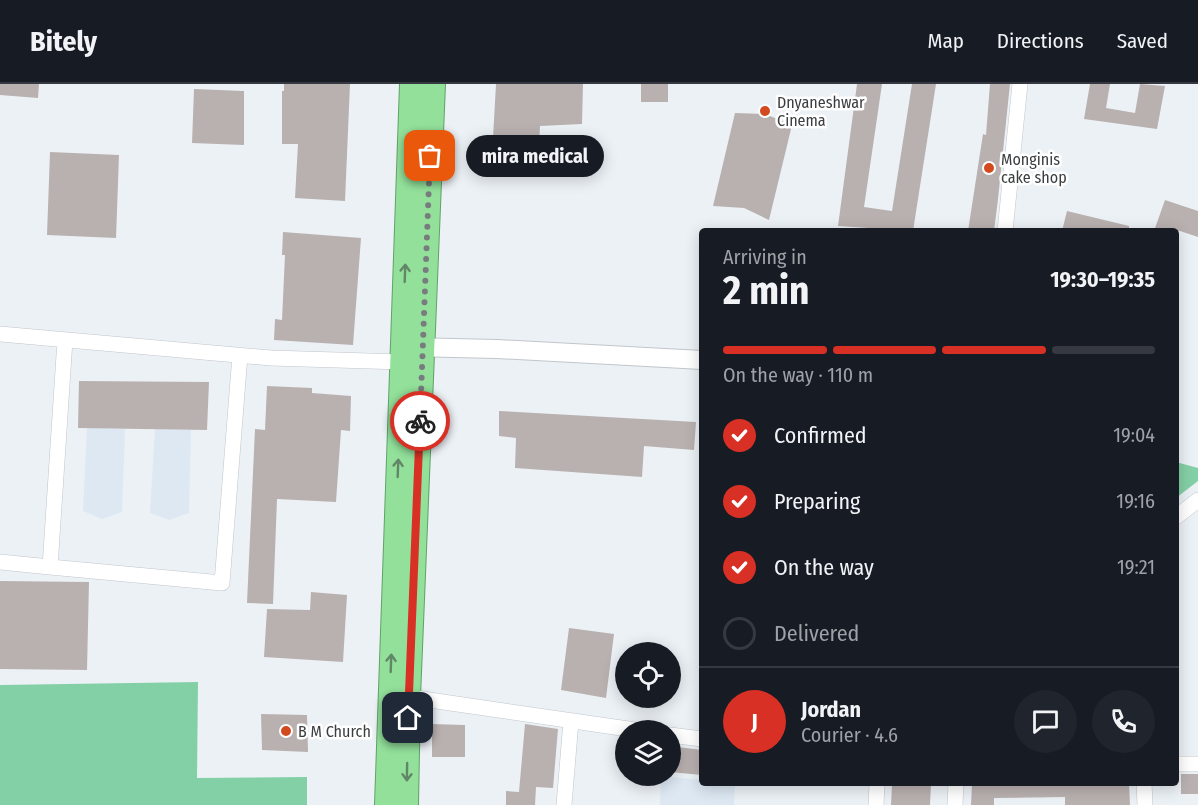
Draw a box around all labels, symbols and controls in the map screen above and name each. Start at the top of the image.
text: Bitely [30,25,97,58]
text: Map [927,28,964,54]
text: Directions [997,28,1084,54]
text: Saved [1117,28,1168,54]
place label: Dnyaneshwar Cinema [777,93,865,130]
marker: Dnyaneshwar Cinema [758,104,772,118]
pin [404,130,455,181]
callout: mira medical [466,135,604,177]
icon: bag [413,139,446,172]
text: mira medical [482,144,588,168]
place label: Monginis cake shop [1001,150,1067,187]
marker: Monginis cake shop [982,161,996,175]
text: Arriving in [723,245,807,269]
one-way arrow [399,263,411,283]
text: 19:30–19:35 [1050,266,1155,293]
text: 2 min [723,268,809,314]
text: On the way · 110 m [723,363,873,387]
courier [390,391,450,451]
icon: bike [404,405,437,438]
icon: check [723,419,756,452]
text: Confirmed [774,422,867,449]
text: 19:04 [1113,423,1155,447]
one-way arrow [392,458,404,478]
icon: check [723,485,756,518]
text: Preparing [774,488,860,515]
text: 19:16 [1116,489,1155,513]
icon: check [723,551,756,584]
text: On the way [774,554,874,581]
text: 19:21 [1117,555,1155,579]
text: Delivered [774,620,859,647]
map controls [615,642,681,786]
button: locate [615,642,681,708]
one-way arrow [385,653,397,673]
button: chat [1014,690,1077,753]
button: phone [1092,690,1155,753]
pin [382,692,433,743]
text: Jordan [801,696,861,723]
icon: home [391,701,424,734]
text: J [751,708,758,735]
button: layers [615,720,681,786]
place label: B M Church [298,722,371,741]
text: Courier · 4.6 [801,723,898,747]
marker: B M Church [279,724,293,738]
one-way arrow [401,761,413,781]

